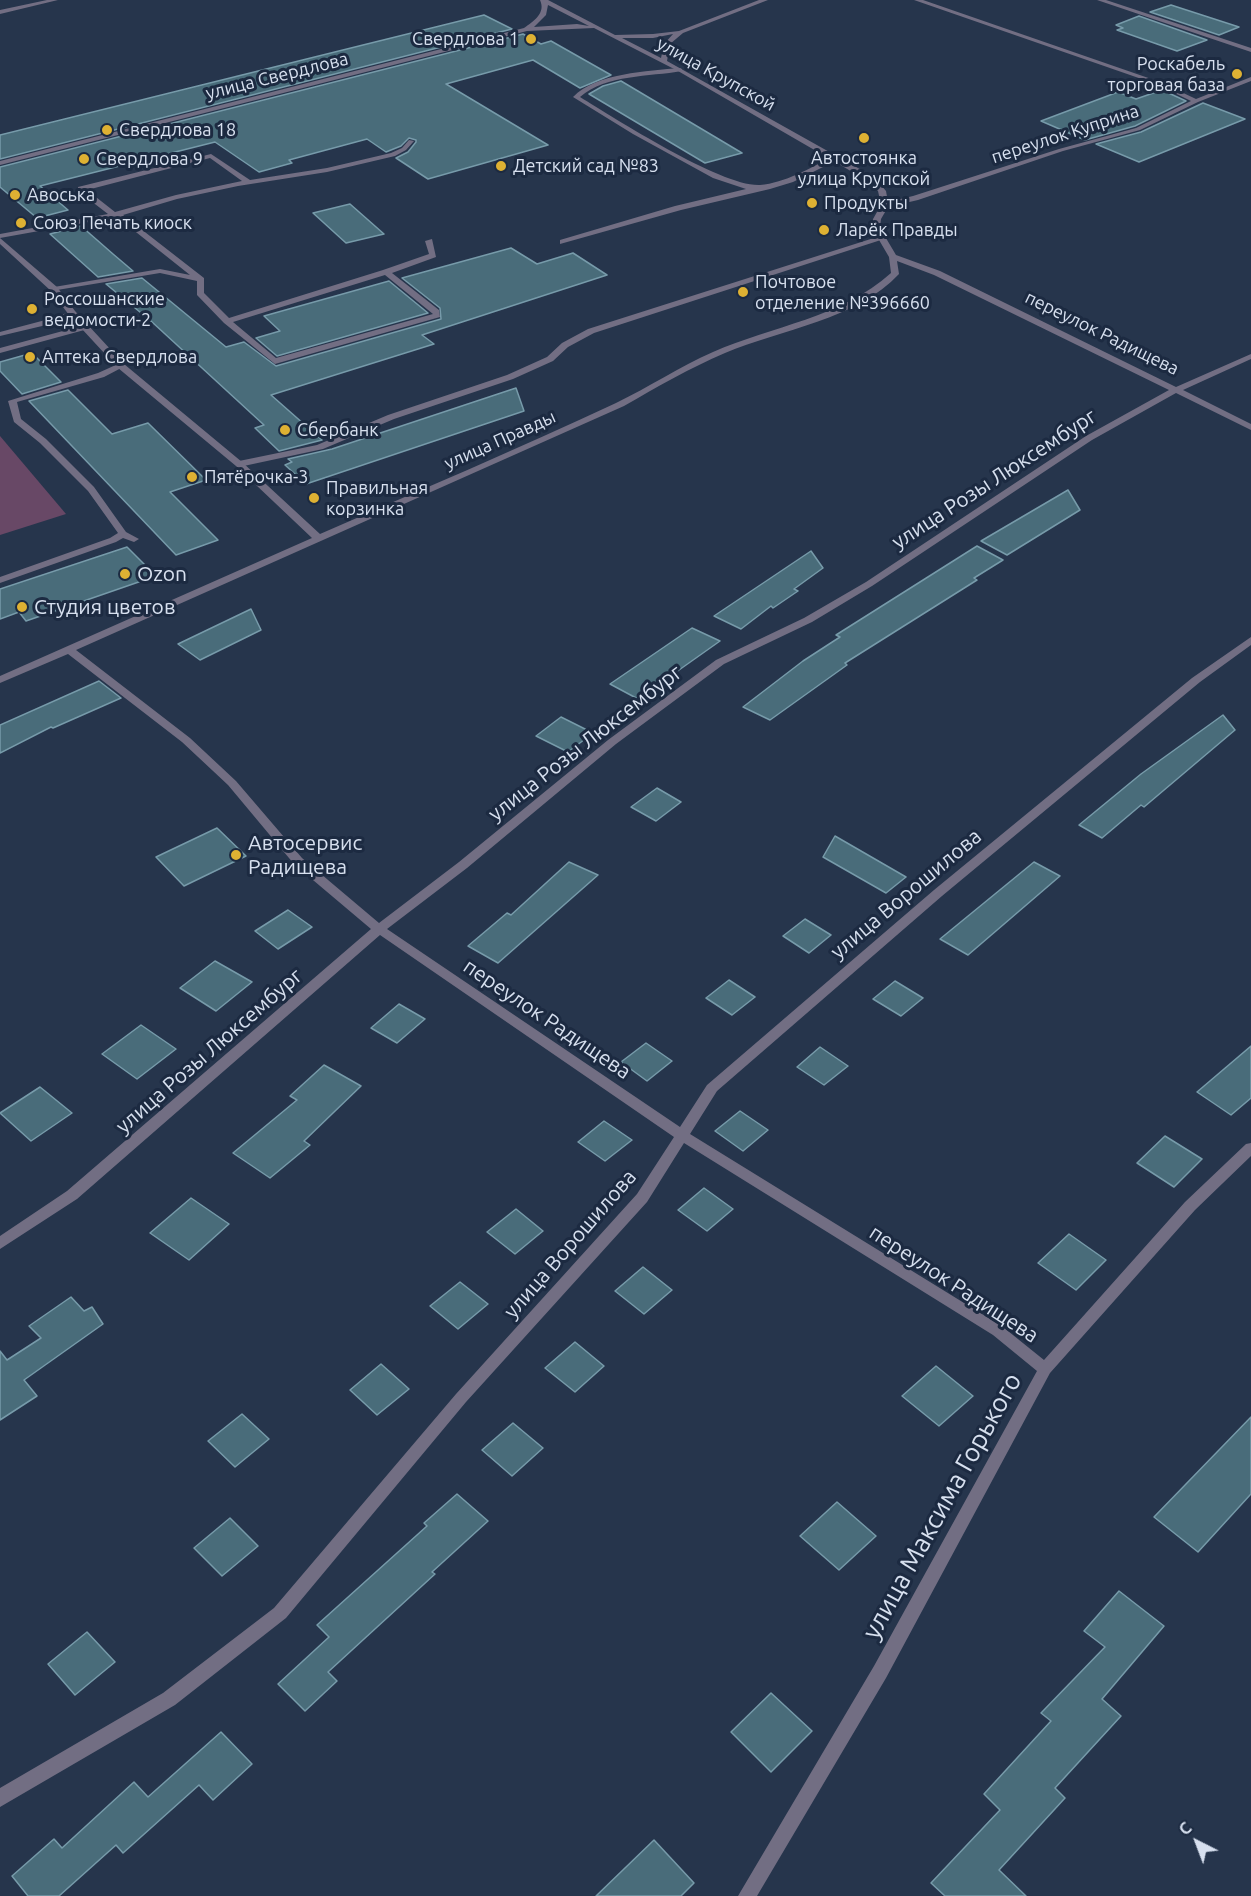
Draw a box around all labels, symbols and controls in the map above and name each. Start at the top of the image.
place label: Свердлова 1 [412,28,519,50]
marker: Свердлова 1 [524,32,538,46]
street label: улица Крупской [653,32,779,116]
street label: улица Свердлова [204,48,350,104]
place label: Роскабель торговая база [1108,53,1225,96]
marker: Роскабель торговая база [1230,67,1244,81]
street label: переулок Куприна [989,100,1141,168]
place label: Свердлова 18 [119,119,236,141]
marker: Свердлова 18 [100,123,114,137]
marker: Автостоянка улица Крупской [857,131,871,145]
place label: Автостоянка улица Крупской [798,147,930,190]
place label: Свердлова 9 [96,148,203,170]
marker: Свердлова 9 [77,152,91,166]
place label: Детский сад №83 [513,155,659,177]
marker: Детский сад №83 [494,159,508,173]
place label: Авоська [27,184,95,206]
marker: Авоська [8,188,22,202]
place label: Продукты [824,192,908,214]
marker: Продукты [805,196,819,210]
place label: Союз Печать киоск [33,212,192,234]
marker: Союз Печать киоск [14,216,28,230]
place label: Ларёк Правды [836,219,958,241]
marker: Ларёк Правды [817,223,831,237]
place label: Почтовое отделение №396660 [755,271,930,314]
marker: Почтовое отделение №396660 [736,285,750,299]
street label: переулок Радищева [1022,286,1182,380]
place label: Россошанские ведомости-2 [44,288,165,330]
marker: Россошанские ведомости-2 [25,302,39,316]
place label: Аптека Свердлова [42,346,197,368]
marker: Аптека Свердлова [23,350,37,364]
street label: улица Розы Люксембург [887,403,1101,555]
street label: улица Правды [441,406,559,474]
place label: Сбербанк [297,419,379,441]
marker: Сбербанк [278,423,292,437]
place label: Пятёрочка-3 [204,466,308,488]
marker: Пятёрочка-3 [185,470,199,484]
place label: Правильная корзинка [326,477,428,520]
marker: Правильная корзинка [307,491,321,505]
place label: Ozon [137,561,187,587]
marker: Ozon [118,567,132,581]
place label: Студия цветов [34,594,175,620]
marker: Студия цветов [15,600,29,614]
street label: улица Розы Люксембург [483,660,687,826]
street label: улица Ворошилова [826,824,986,964]
place label: Автосервис Радищева [248,830,362,880]
marker: Автосервис Радищева [229,848,243,862]
street label: переулок Радищева [458,954,636,1084]
street label: улица Розы Люксембург [111,963,307,1139]
street label: улица Ворошилова [499,1164,641,1324]
street label: переулок Радищева [865,1220,1043,1348]
street label: улица Максима Горького [856,1367,1028,1645]
north arrow [1167,1812,1227,1872]
text: С [1175,1819,1195,1839]

